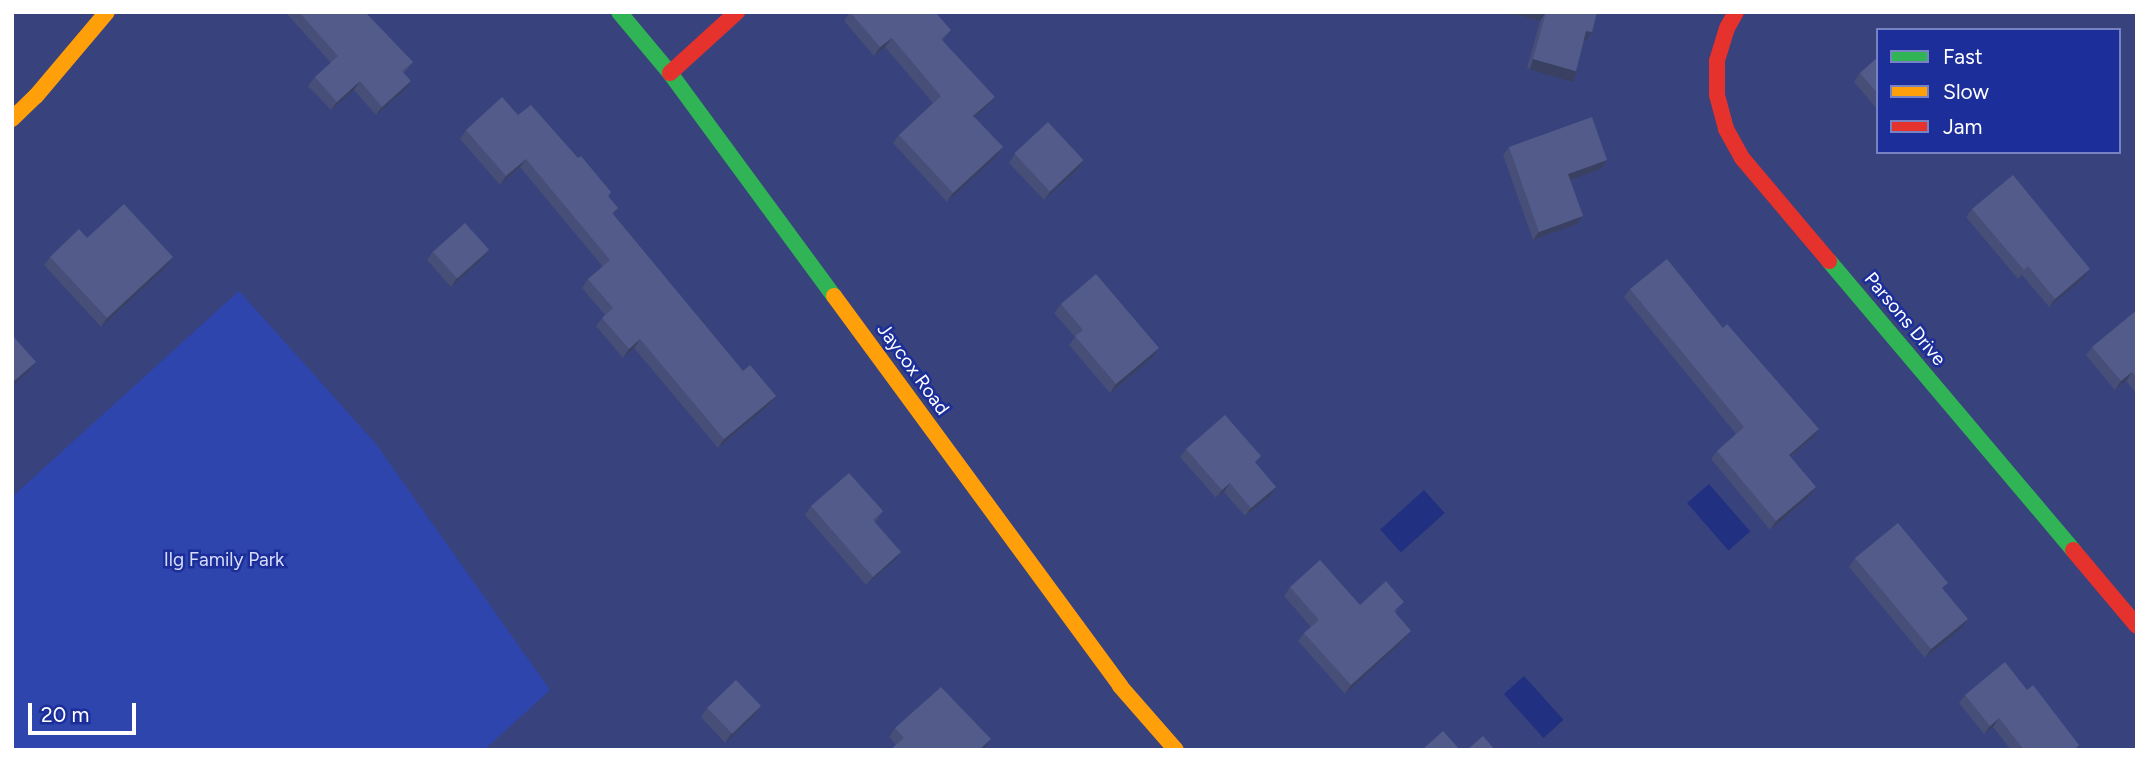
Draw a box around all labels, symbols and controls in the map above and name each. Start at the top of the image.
legend [1876,28,2121,154]
text: Fast [1943,44,1983,69]
text: Slow [1943,79,1989,104]
text: Jam [1943,114,1982,139]
street label: Parsons Drive [1859,268,1951,370]
street label: Jaycox Road [872,319,954,419]
park label: Ilg Family Park [164,549,284,571]
scale bar [32,688,140,732]
text: 20 m [41,702,89,727]

